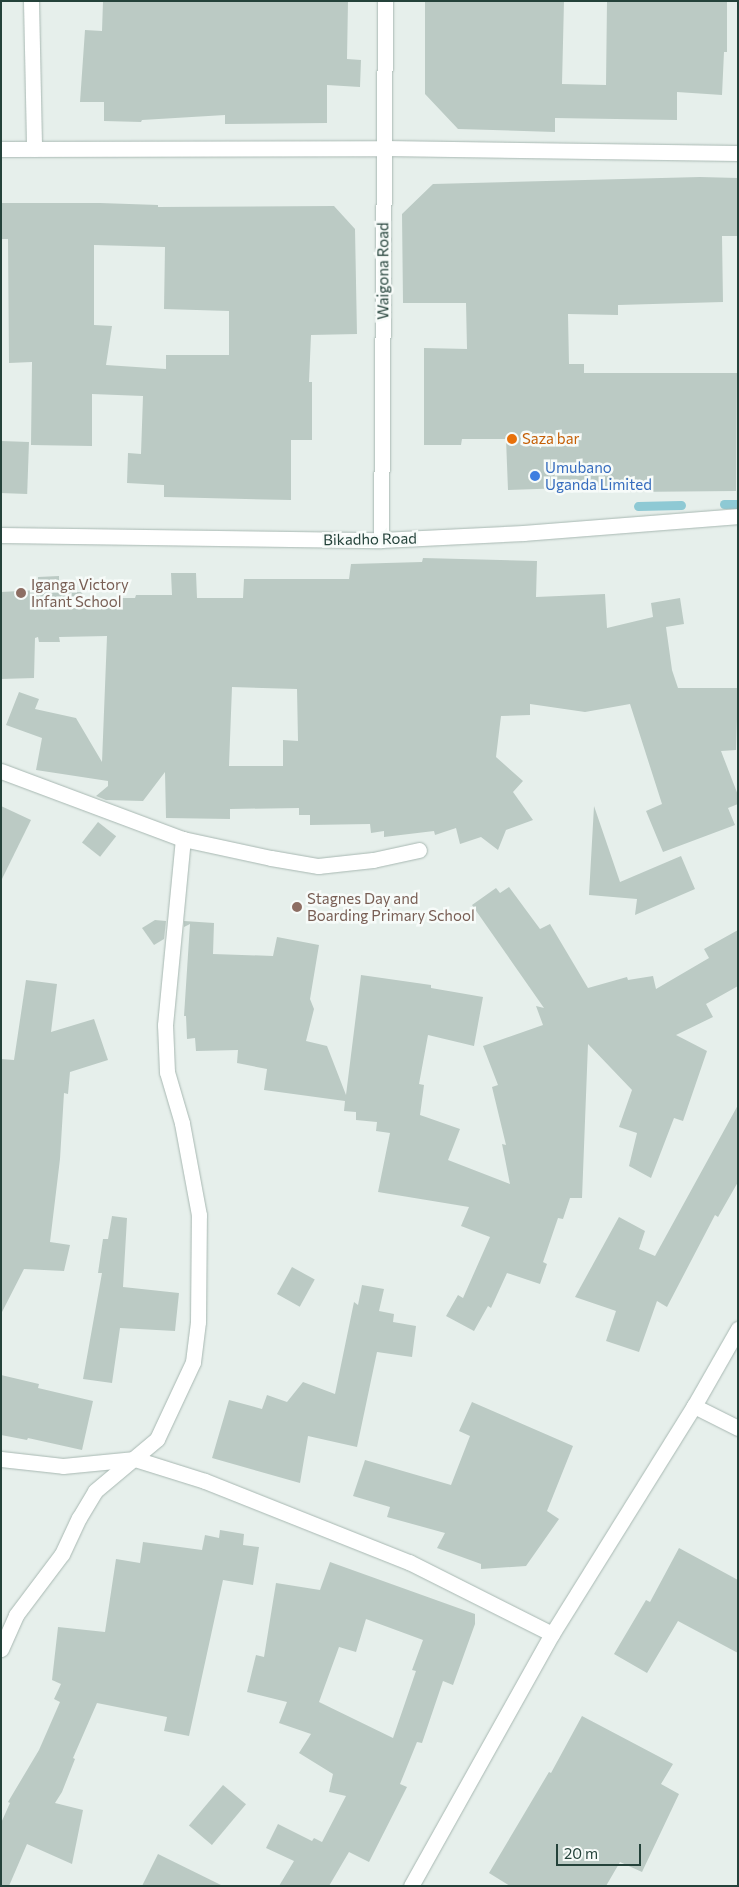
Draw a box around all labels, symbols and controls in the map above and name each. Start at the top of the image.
street label: Waigona Road [374,222,392,320]
place label: Saza bar [522,430,580,448]
marker: Saza bar [506,433,518,445]
place label: Umubano Uganda Limited [545,458,652,493]
marker: Umubano Uganda Limited [529,470,541,482]
street label: Bikadho Road [323,529,417,549]
place label: Iganga Victory Infant School [31,575,129,610]
marker: Iganga Victory Infant School [15,587,27,599]
place label: Stagnes Day and Boarding Primary School [307,889,475,924]
marker: Stagnes Day and Boarding Primary School [291,901,303,913]
scale bar [559,1834,644,1866]
text: 20 m [564,1844,598,1862]

